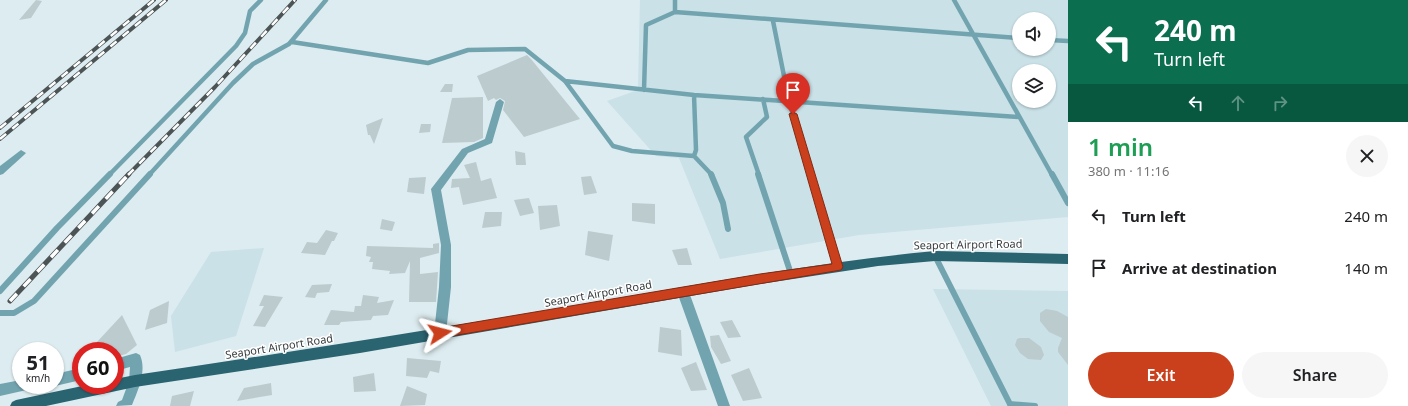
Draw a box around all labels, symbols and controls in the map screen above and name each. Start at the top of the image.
text: 240 m [1154,11,1237,49]
map controls [1012,12,1056,108]
button: sound [1012,12,1056,56]
icon: left [1088,16,1140,68]
text: Turn left [1154,47,1225,71]
button: layers [1012,64,1056,108]
pin [776,73,810,114]
icon: arrive [782,79,804,101]
icon: left [1185,92,1207,114]
icon: ahead [1227,92,1249,114]
icon: right [1269,92,1291,114]
text: 1 min [1088,130,1153,163]
button: close [1346,135,1388,177]
text: 380 m · 11:16 [1088,162,1169,180]
icon: left [1088,205,1110,227]
text: Turn left [1122,206,1186,226]
text: 240 m [1344,206,1388,226]
street label: Seaport Airport Road [913,236,1023,252]
icon: arrive [1088,257,1110,279]
text: Arrive at destination [1122,258,1277,278]
text: 140 m [1344,258,1388,278]
street label: Seaport Airport Road [543,276,653,310]
position arrow [419,312,461,354]
street label: Seaport Airport Road [224,330,334,362]
speed limit sign: 60 [72,342,124,394]
text: 51 [27,349,49,376]
button: Exit [1088,352,1234,398]
button: Share [1242,352,1388,398]
text: km/h [26,371,50,385]

